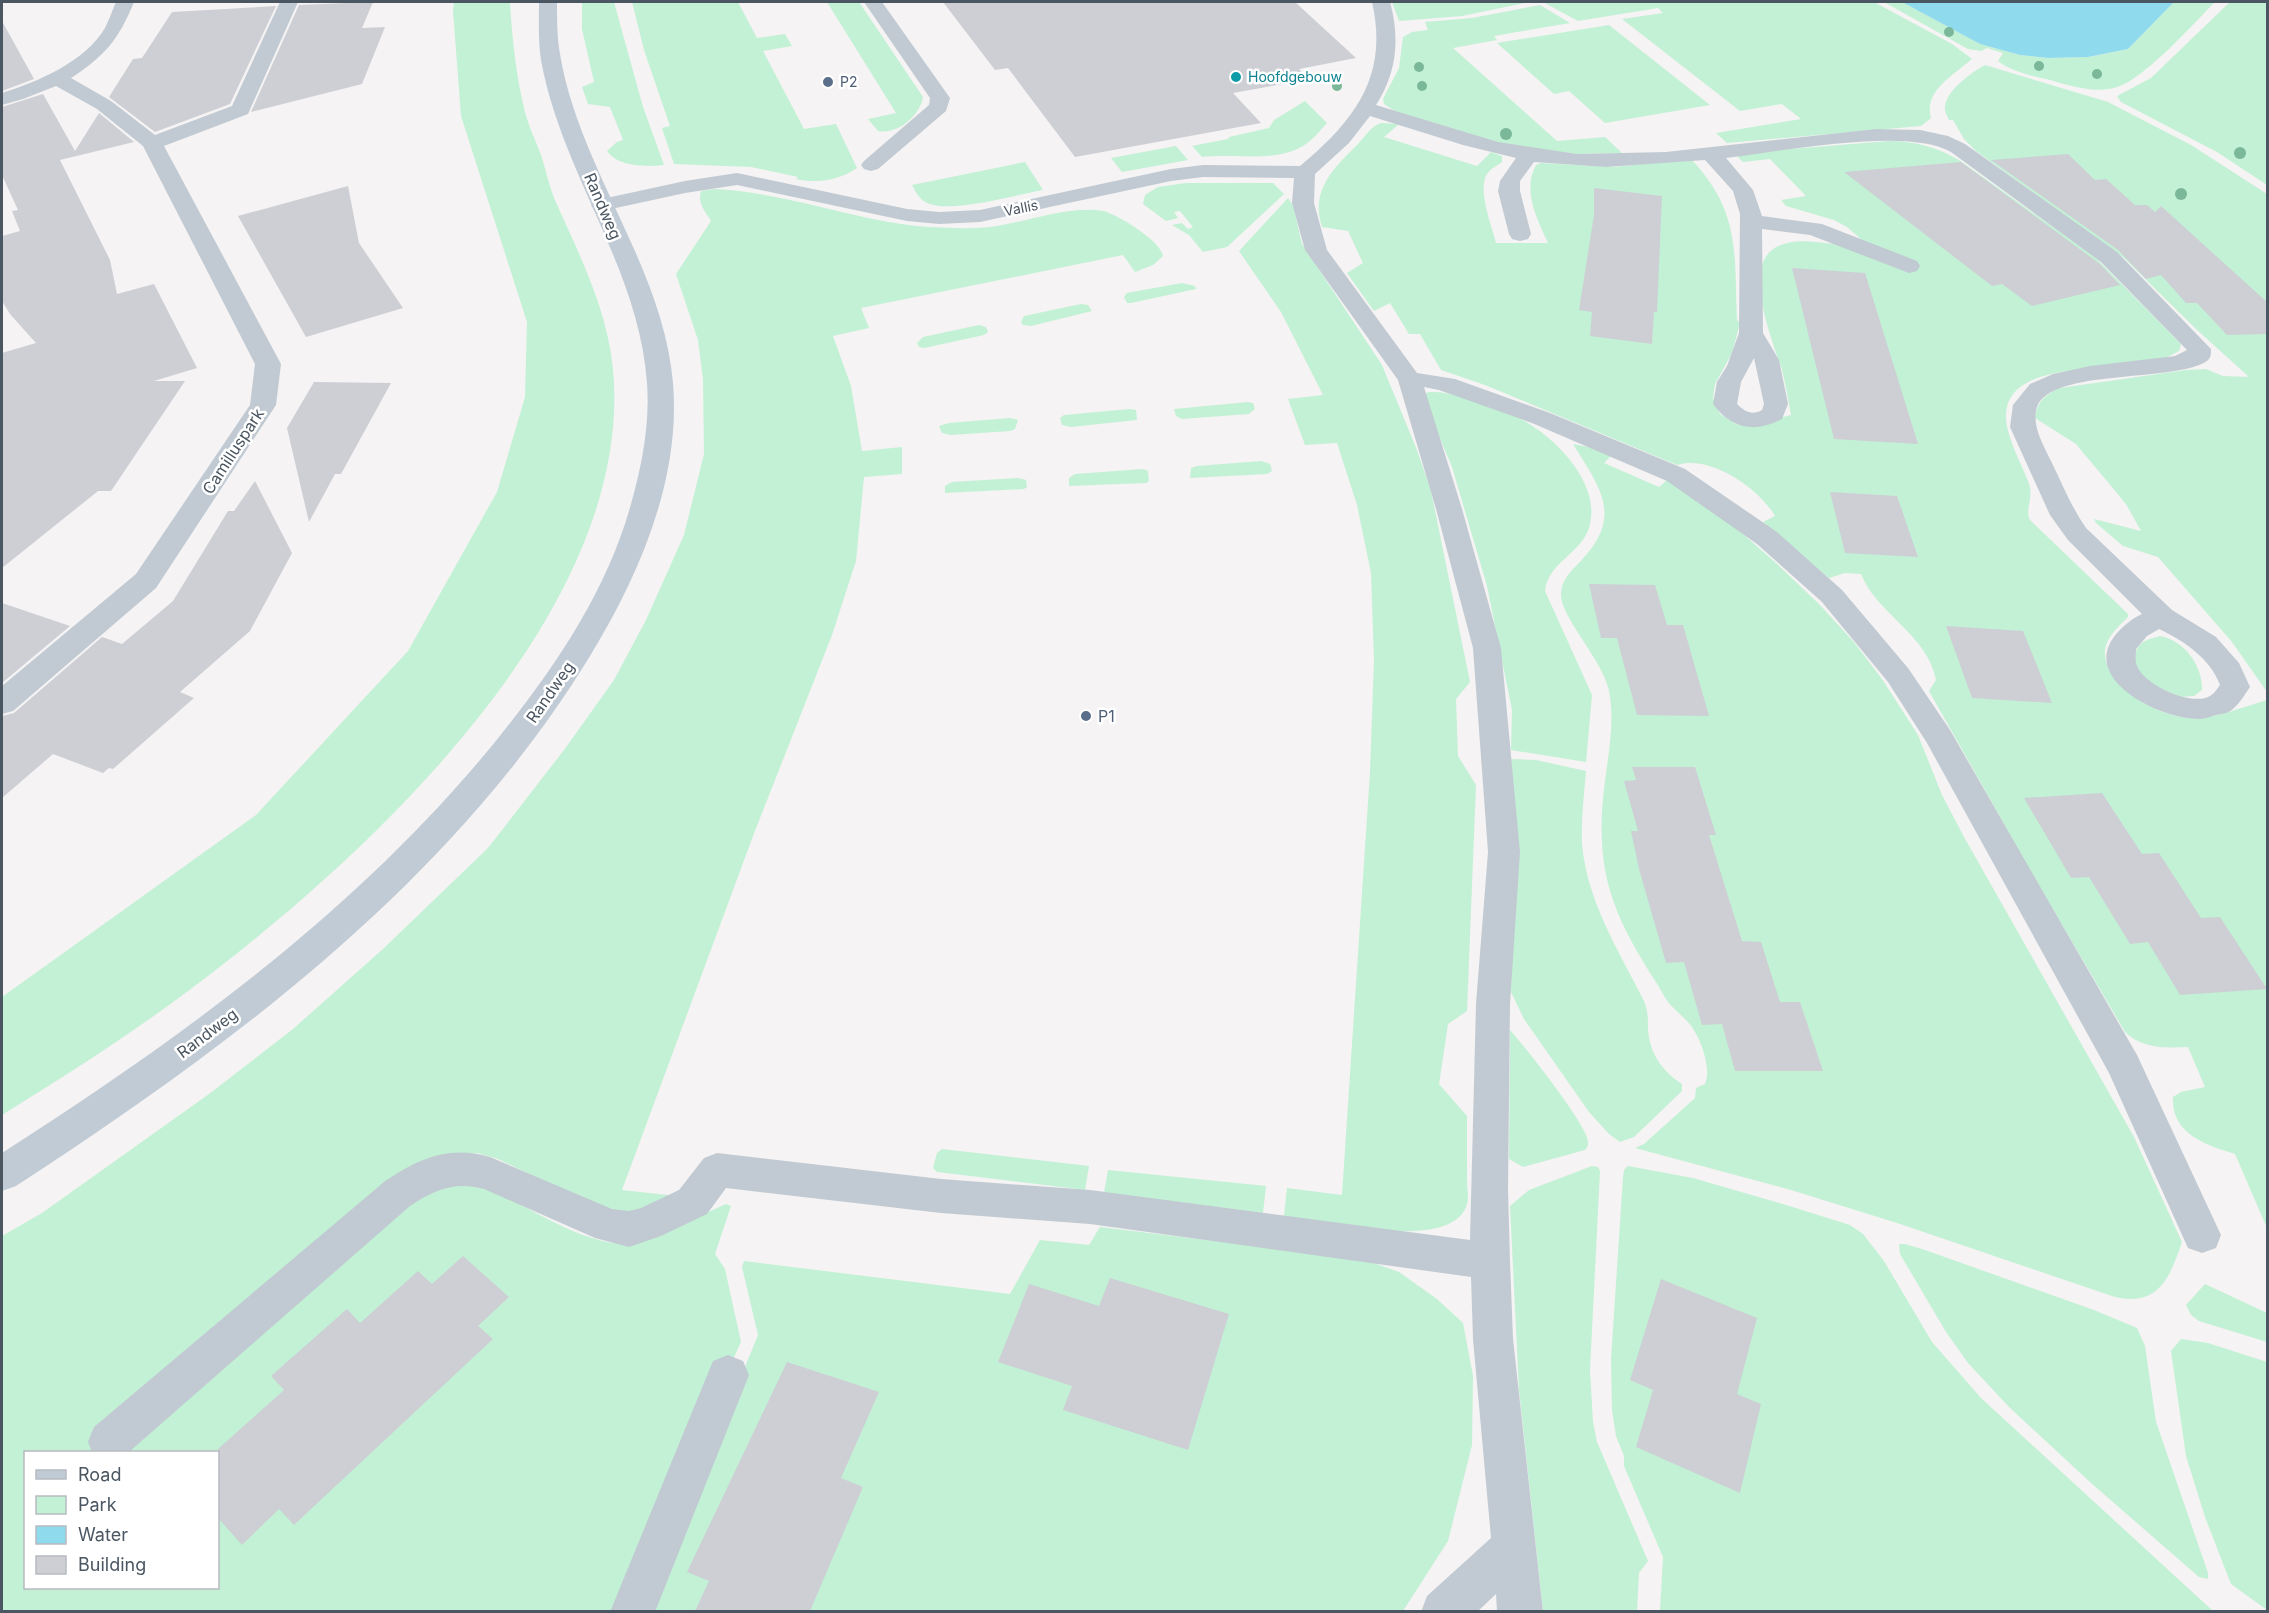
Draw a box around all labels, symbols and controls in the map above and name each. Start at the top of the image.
place label: Hoofdgebouw [1248,68,1342,85]
marker: Hoofdgebouw [1229,70,1243,84]
place label: P2 [840,73,857,90]
marker: P2 [821,75,835,89]
street label: Randweg [580,170,626,242]
street label: Vallis [1002,196,1039,219]
street label: Camilluspark [198,404,268,498]
street label: Randweg [522,657,578,727]
place label: P1 [1098,706,1115,726]
marker: P1 [1079,709,1093,723]
street label: Randweg [173,1004,241,1062]
legend [24,1451,219,1589]
text: Road [78,1464,121,1485]
text: Park [78,1494,117,1515]
text: Water [78,1524,128,1545]
text: Building [78,1554,146,1575]

